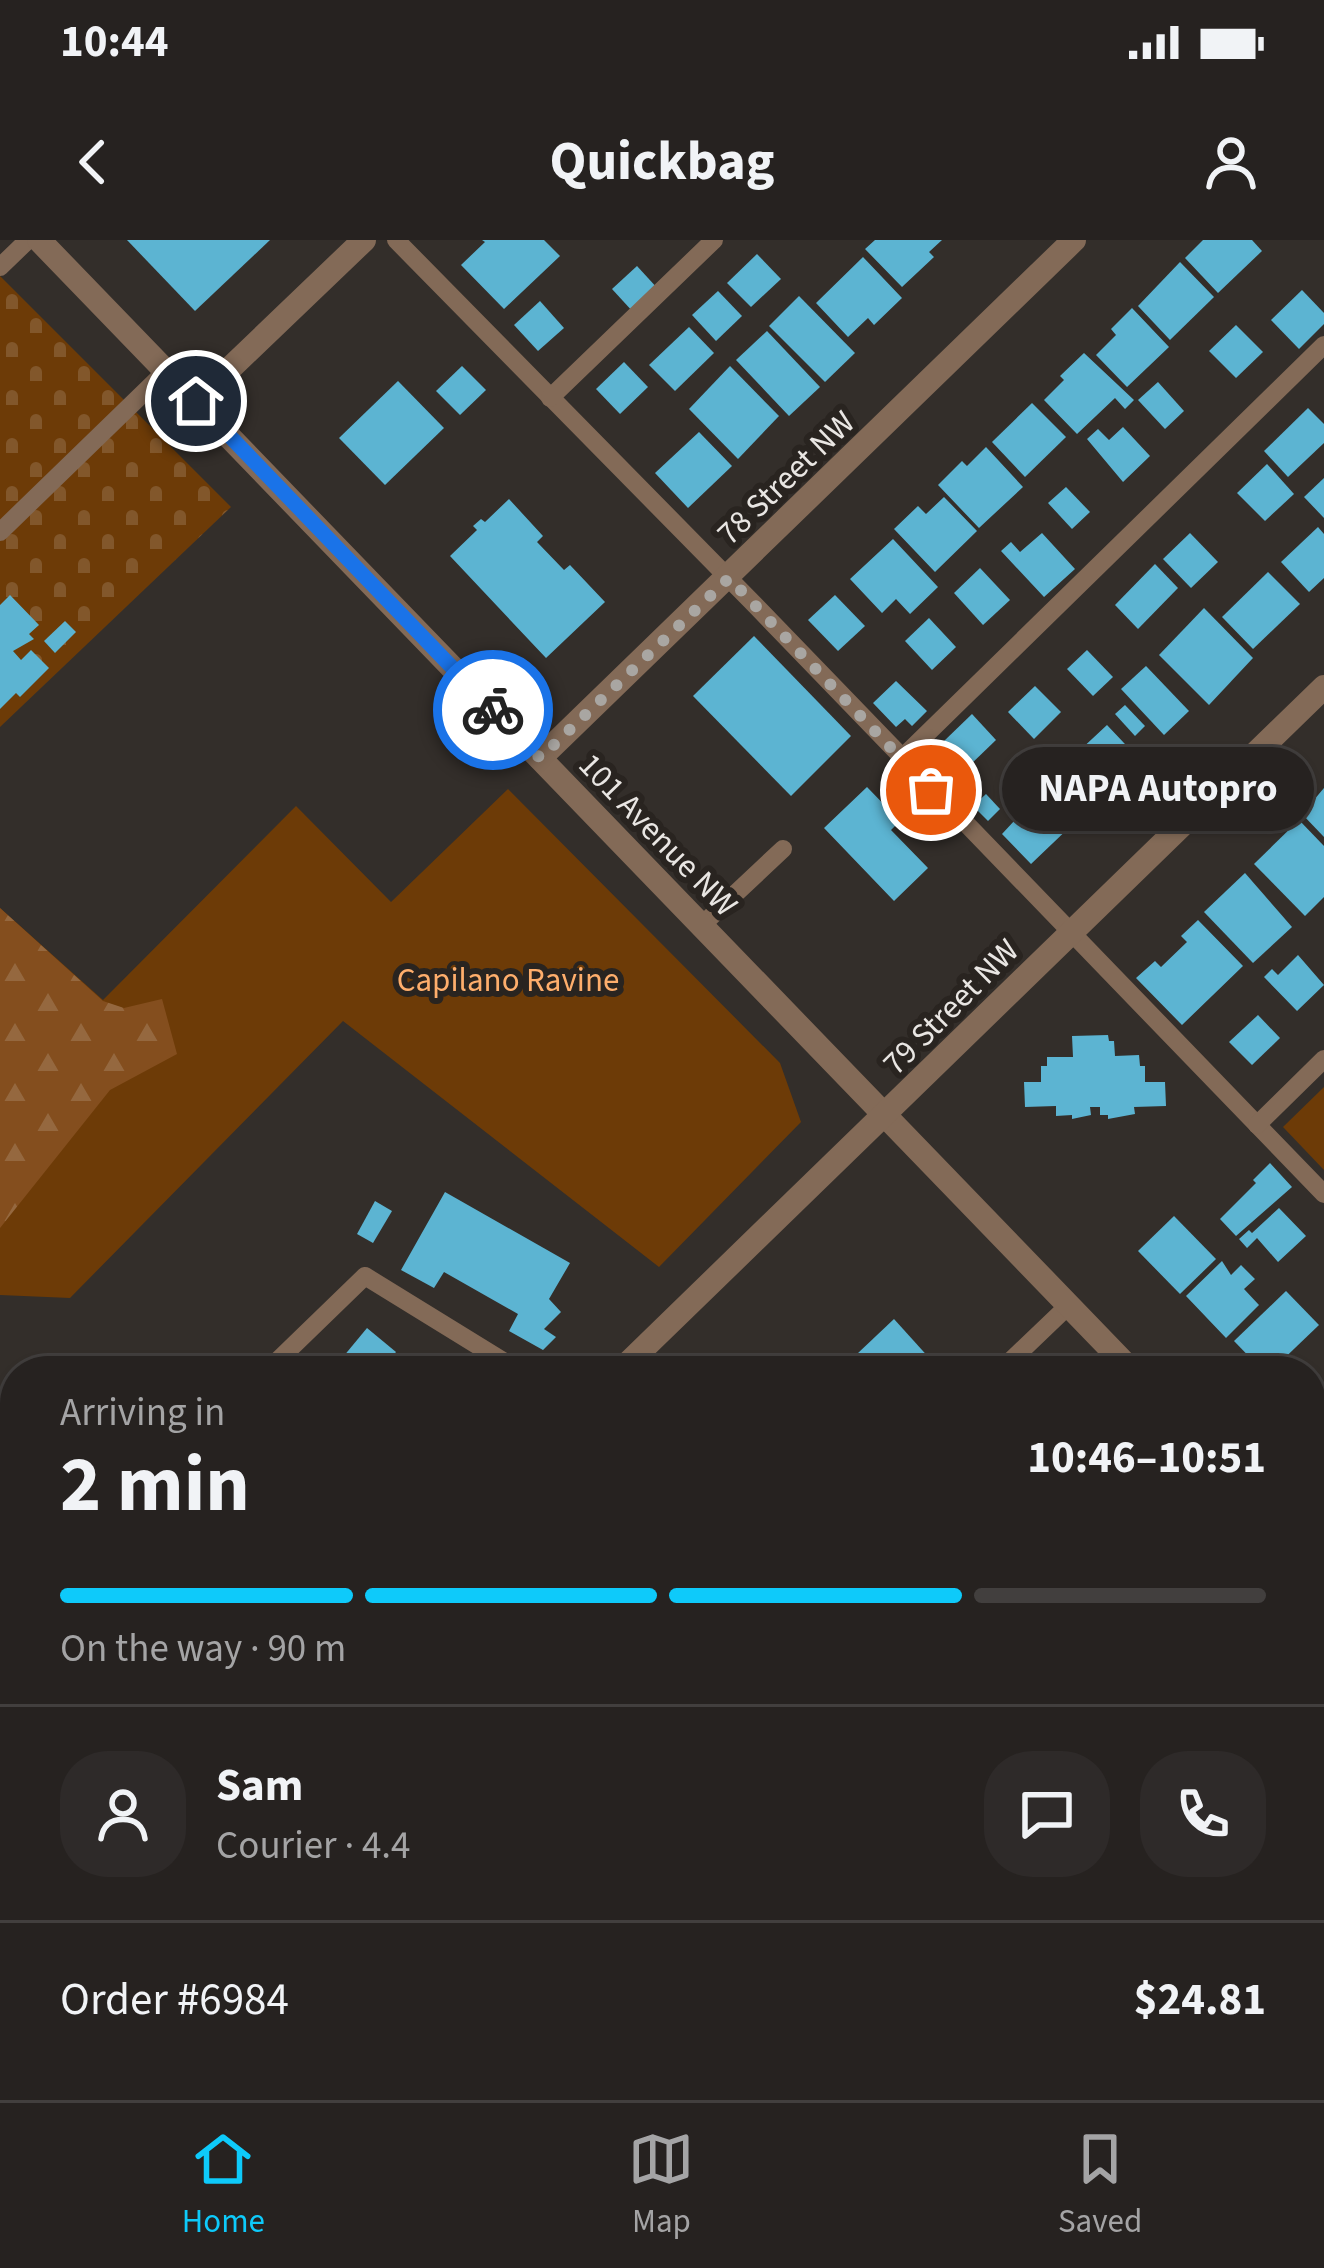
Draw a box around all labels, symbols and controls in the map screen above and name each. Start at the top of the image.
text: 10:44 [60,10,169,74]
text: Quickbag [549,124,775,201]
icon: back [60,129,126,195]
icon: person [1198,129,1264,195]
pin [145,350,247,452]
icon: home [163,368,229,434]
street label: 78 Street NW [706,400,866,556]
courier [433,650,553,770]
icon: bike [460,677,526,743]
pin [880,739,982,841]
street label: 101 Avenue NW [568,743,748,927]
callout: NAPA Autopro [1003,748,1315,832]
icon: bag [898,757,964,823]
text: NAPA Autopro [1038,761,1278,817]
street label: 79 Street NW [872,928,1030,1086]
park label: Capilano Ravine [397,957,619,1004]
text: Arriving in [60,1385,225,1441]
text: 10:46–10:51 [1027,1426,1266,1490]
text: 2 min [60,1430,250,1541]
text: On the way · 90 m [60,1621,346,1677]
button: person [60,1751,186,1877]
button: chat [984,1751,1110,1877]
button: phone [1140,1751,1266,1877]
text: Sam [216,1754,303,1818]
text: Courier · 4.4 [216,1818,410,1874]
text: Order #6984 [60,1968,289,2032]
text: $24.81 [1134,1968,1266,2032]
tab: Home [182,2126,265,2245]
tab: Map [628,2126,694,2245]
tab: Saved [1058,2126,1142,2245]

